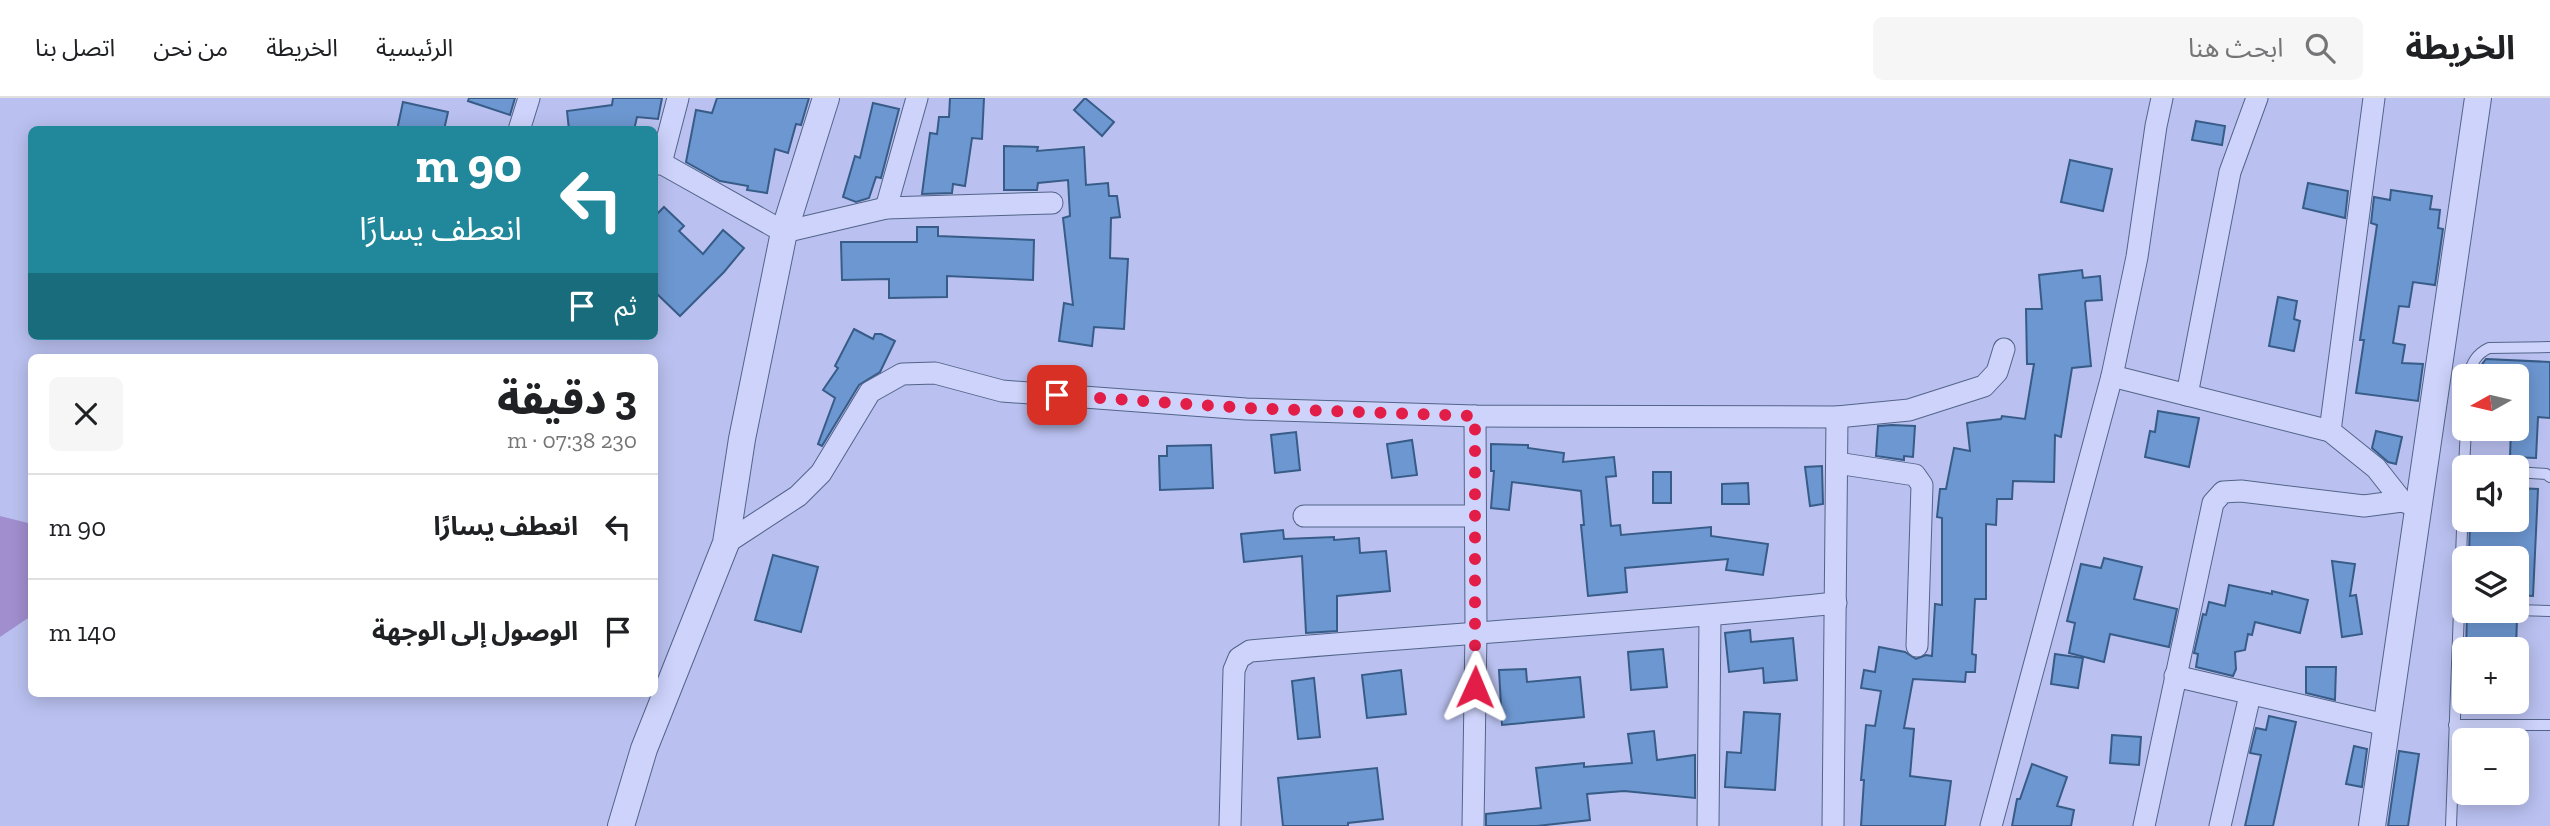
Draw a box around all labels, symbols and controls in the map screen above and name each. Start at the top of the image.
search box [1873,17,2363,80]
text: الخريطة [2405,28,2515,67]
icon: search [2301,29,2339,67]
text: ابحث هنا [2188,32,2283,64]
text: اتصل بنا [35,33,115,62]
text: من نحن [153,33,228,62]
text: الخريطة [266,33,338,62]
text: الرئيسية [376,33,453,62]
text: 90 m [415,136,522,195]
icon: left [546,154,637,245]
text: انعطف يسارًا [359,210,522,248]
icon: arrive [563,287,601,325]
text: ثم [615,290,637,322]
north arrow [2452,364,2529,441]
map controls [2452,364,2529,805]
pin [1027,365,1087,425]
text: 3 دقيقة [497,374,637,425]
icon: arrive [1038,376,1076,414]
button: close [49,377,123,451]
text: 230 m · 07:38 [507,426,637,454]
button: sound [2452,455,2529,532]
icon: left [599,508,637,546]
text: انعطف يسارًا [433,510,578,542]
text: 90 m [49,511,106,543]
button: layers [2452,546,2529,623]
icon: arrive [599,613,637,651]
text: الوصول إلى الوجهة [372,615,578,647]
text: 140 m [49,616,116,648]
button: + [2452,637,2529,714]
position arrow [1438,650,1512,724]
button: − [2452,728,2529,805]

